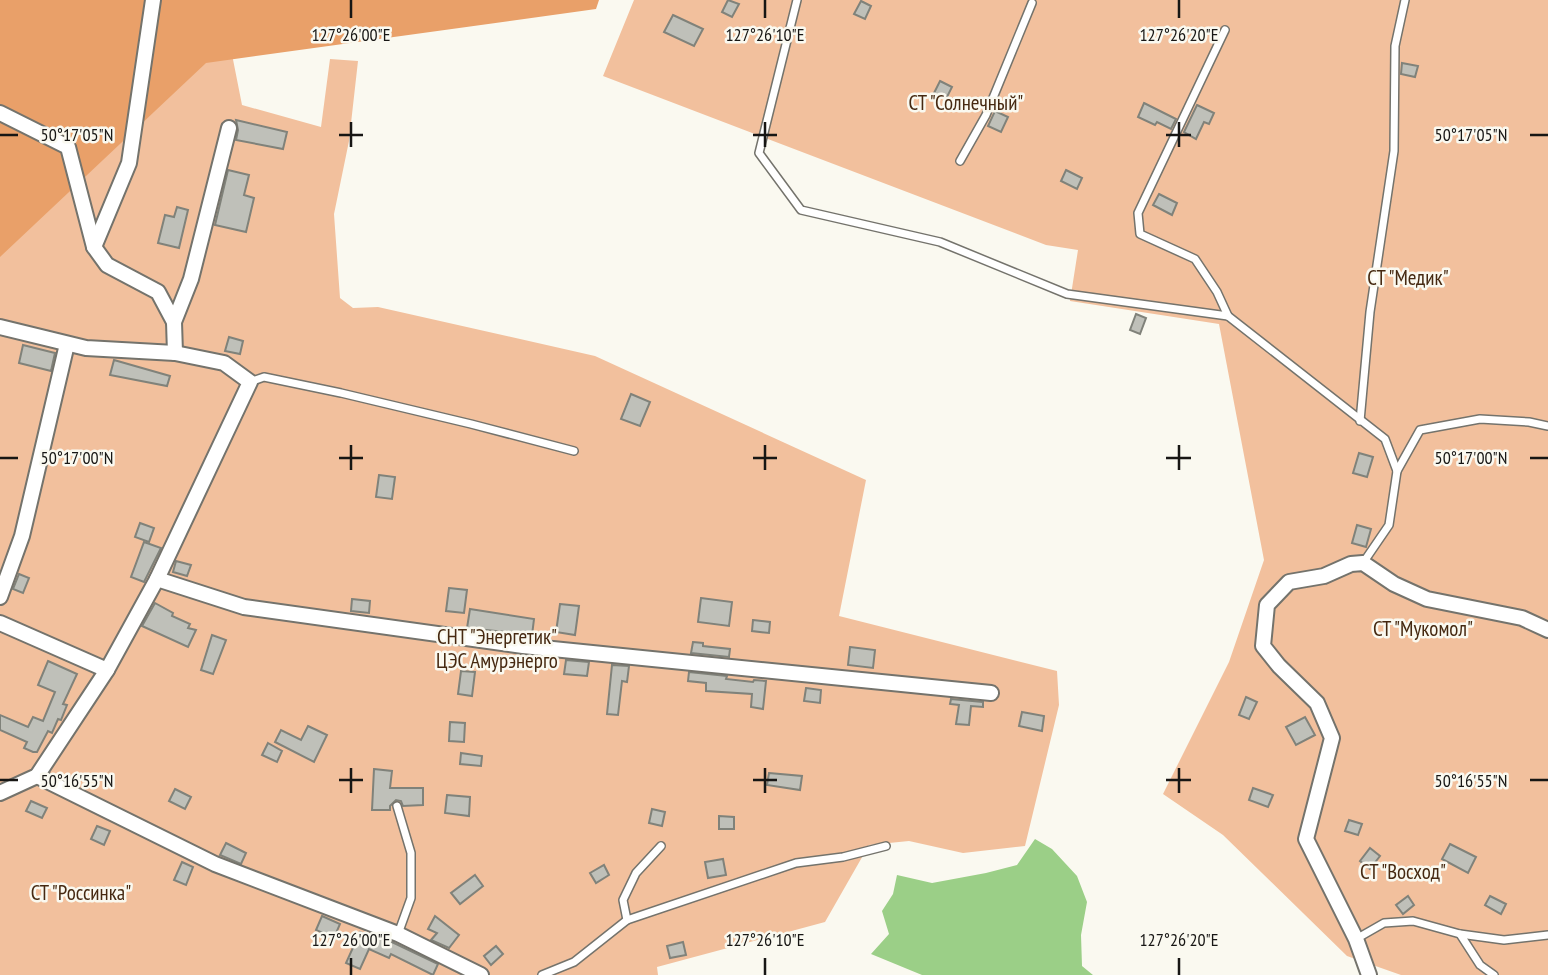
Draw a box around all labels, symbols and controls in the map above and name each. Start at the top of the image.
text: 127°26'00"E [312,23,390,46]
text: 127°26'10"E [726,23,804,46]
text: 127°26'20"E [1140,23,1218,46]
park label: СТ "Солнечный" [909,89,1023,116]
text: 50°17'05"N [41,123,113,146]
text: 50°17'05"N [1435,123,1507,146]
park label: СТ "Медик" [1367,264,1449,291]
text: 50°17'00"N [41,446,113,469]
text: 50°17'00"N [1435,446,1507,469]
park label: СТ "Мукомол" [1373,615,1473,642]
park label: СНТ "Энергетик" ЦЭС Амурэнерго [436,623,558,674]
text: 50°16'55"N [41,769,113,792]
text: 50°16'55"N [1435,769,1507,792]
park label: СТ "Восход" [1360,858,1446,885]
park label: СТ "Россинка" [31,879,131,906]
text: 127°26'00"E [312,928,390,951]
text: 127°26'10"E [726,928,804,951]
text: 127°26'20"E [1140,928,1218,951]

